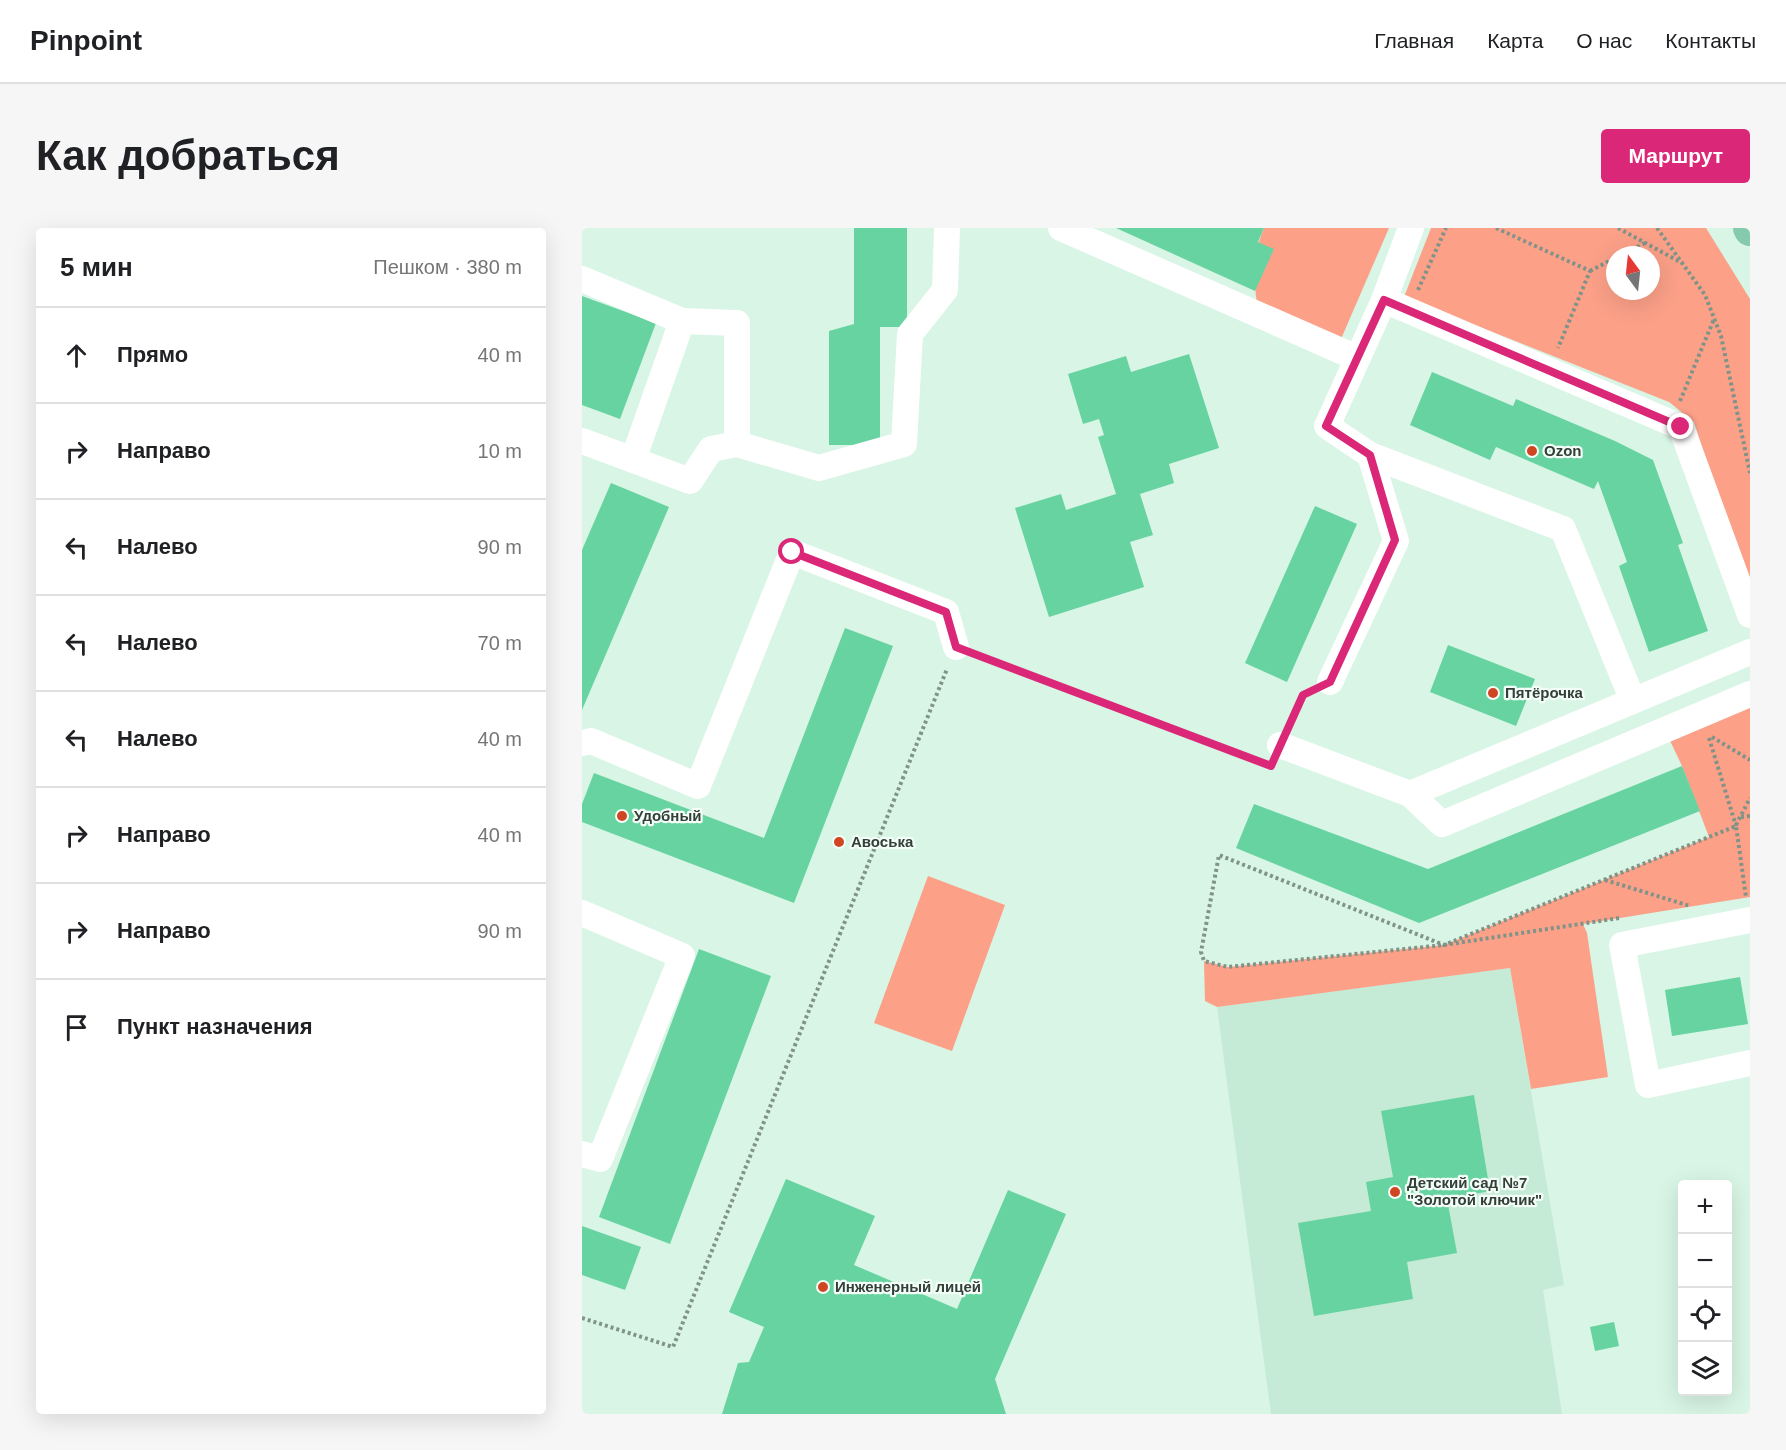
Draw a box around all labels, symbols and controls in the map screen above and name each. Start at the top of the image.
text: Pinpoint [30,25,142,56]
text: Главная [1374,29,1454,52]
text: Карта [1487,29,1543,52]
text: О нас [1576,29,1632,52]
text: Контакты [1665,29,1756,52]
button: Маршрут [1601,129,1750,183]
text: Как добраться [36,132,340,179]
north arrow [1606,246,1660,300]
text: 5 мин [60,252,133,282]
text: Пешком · 380 m [373,256,522,278]
icon: ahead [60,339,93,372]
text: Прямо [117,342,188,367]
text: 40 m [478,344,522,366]
route end [1667,413,1693,439]
icon: right [60,435,93,468]
text: Направо [117,438,211,463]
text: 10 m [478,440,522,462]
place label: Ozon [1544,442,1582,459]
marker: Ozon [1525,444,1539,458]
icon: left [60,531,93,564]
text: Налево [117,534,198,559]
text: 90 m [478,536,522,558]
route start [778,538,804,564]
icon: left [60,627,93,660]
text: Налево [117,630,198,655]
text: 70 m [478,632,522,654]
place label: Пятёрочка [1505,684,1583,701]
marker: Пятёрочка [1486,686,1500,700]
icon: left [60,723,93,756]
text: Налево [117,726,198,751]
text: 40 m [478,728,522,750]
place label: Удобный [634,807,701,824]
marker: Удобный [615,809,629,823]
icon: right [60,819,93,852]
text: Направо [117,822,211,847]
text: 40 m [478,824,522,846]
place label: Авоська [851,833,914,850]
marker: Авоська [832,835,846,849]
icon: right [60,915,93,948]
text: Направо [117,918,211,943]
text: 90 m [478,920,522,942]
icon: arrive [60,1011,93,1044]
text: Пункт назначения [117,1014,313,1039]
place label: Детский сад №7 "Золотой ключик" [1407,1174,1542,1208]
map controls [1678,1180,1732,1396]
button: + [1678,1180,1732,1234]
marker: Детский сад №7 "Золотой ключик" [1388,1185,1402,1199]
button: − [1678,1234,1732,1288]
place label: Инженерный лицей [835,1278,981,1295]
marker: Инженерный лицей [816,1280,830,1294]
button: locate [1678,1288,1732,1342]
button: layers [1678,1342,1732,1396]

